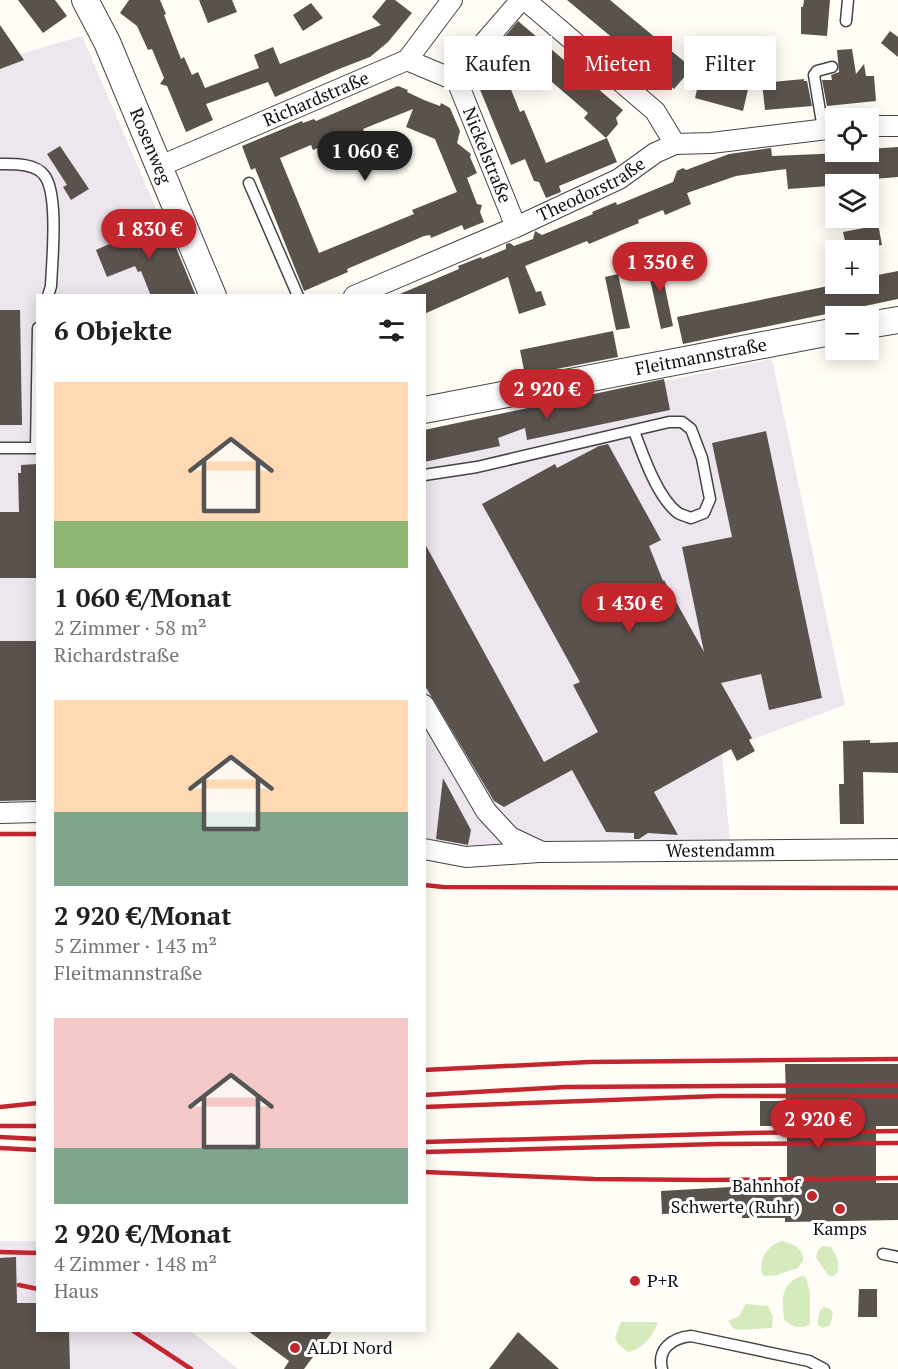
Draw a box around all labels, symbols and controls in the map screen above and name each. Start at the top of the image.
chip: Kaufen [444,36,552,90]
chip: Mieten [564,36,672,90]
chip: Filter [684,36,776,90]
street label: Richardstraße [259,65,372,131]
street label: Nickelstraße [458,103,518,206]
street label: Rosenweg [125,104,178,188]
map controls [825,108,879,360]
button: locate [825,108,879,162]
pin: 1 060 € [310,131,420,182]
text: 1 060 € [331,137,399,164]
street label: Theodorstraße [533,151,649,227]
button: layers [825,174,879,228]
pin: 1 830 € [94,209,204,260]
text: 1 830 € [115,215,183,242]
button: + [825,240,879,294]
pin: 1 350 € [605,242,715,293]
text: 1 350 € [626,248,694,275]
button: − [825,306,879,360]
text: 6 Objekte [54,313,172,347]
icon: filters [375,314,408,347]
street label: Fleitmannstraße [633,332,769,380]
pin: 2 920 € [492,369,602,420]
text: 2 920 € [513,375,581,402]
icon: home [177,421,285,529]
text: 1 060 €/Monat [54,580,232,614]
pin: 1 430 € [574,583,684,634]
text: 1 430 € [595,589,663,616]
text: 2 Zimmer · 58 m² [54,614,207,641]
text: Richardstraße [54,641,179,668]
icon: home [177,739,285,847]
street label: Westendamm [666,837,776,862]
text: 2 920 €/Monat [54,898,232,932]
text: 5 Zimmer · 143 m² [54,932,217,959]
text: Fleitmannstraße [54,959,202,986]
icon: home [177,1057,285,1165]
pin: 2 920 € [763,1099,873,1150]
text: 2 920 € [784,1105,852,1132]
place label: Bahnhof Schwerte (Ruhr) [671,1173,802,1218]
marker: Bahnhof Schwerte (Ruhr) [805,1189,819,1203]
marker: Kamps [833,1202,847,1216]
text: 2 920 €/Monat [54,1216,232,1250]
place label: Kamps [813,1216,867,1240]
text: 4 Zimmer · 148 m² [54,1250,217,1277]
place label: P+R [647,1268,679,1292]
marker: P+R [628,1274,642,1288]
text: Haus [54,1277,99,1304]
place label: ALDI Nord [307,1335,393,1359]
marker: ALDI Nord [288,1341,302,1355]

